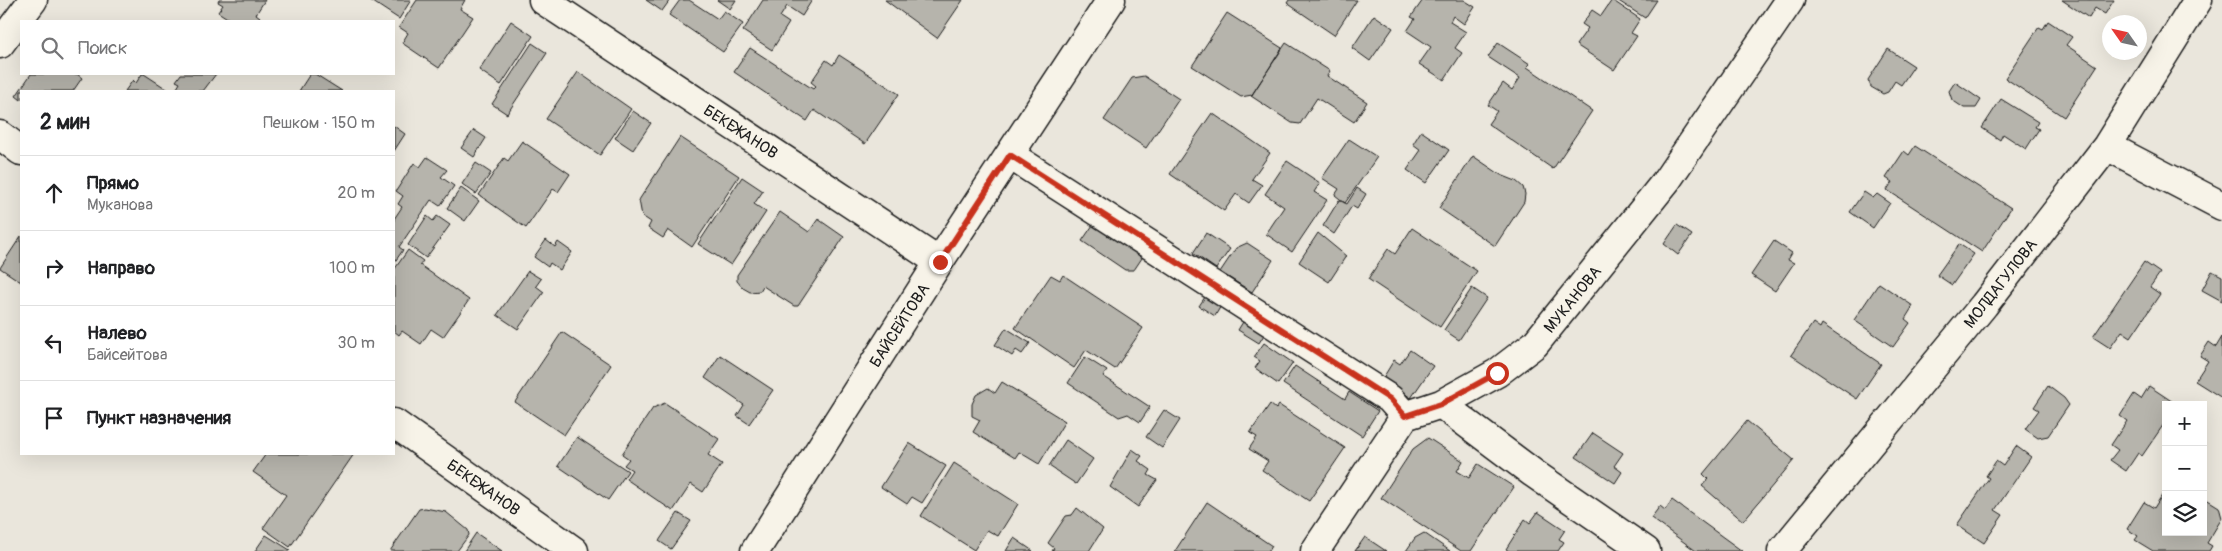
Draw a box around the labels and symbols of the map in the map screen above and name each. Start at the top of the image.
north arrow [2102,15,2147,60]
street label: БЕКЕЖАНОВ [699,100,781,163]
street label: МОЛДАГУЛОВА [1960,235,2042,332]
route end [929,251,952,274]
street label: МУКАНОВА [1540,262,1606,337]
street label: БАЙСЕЙТОВА [865,280,934,371]
route start [1486,362,1509,385]
street label: БЕКЕЖАНОВ [443,455,524,520]

